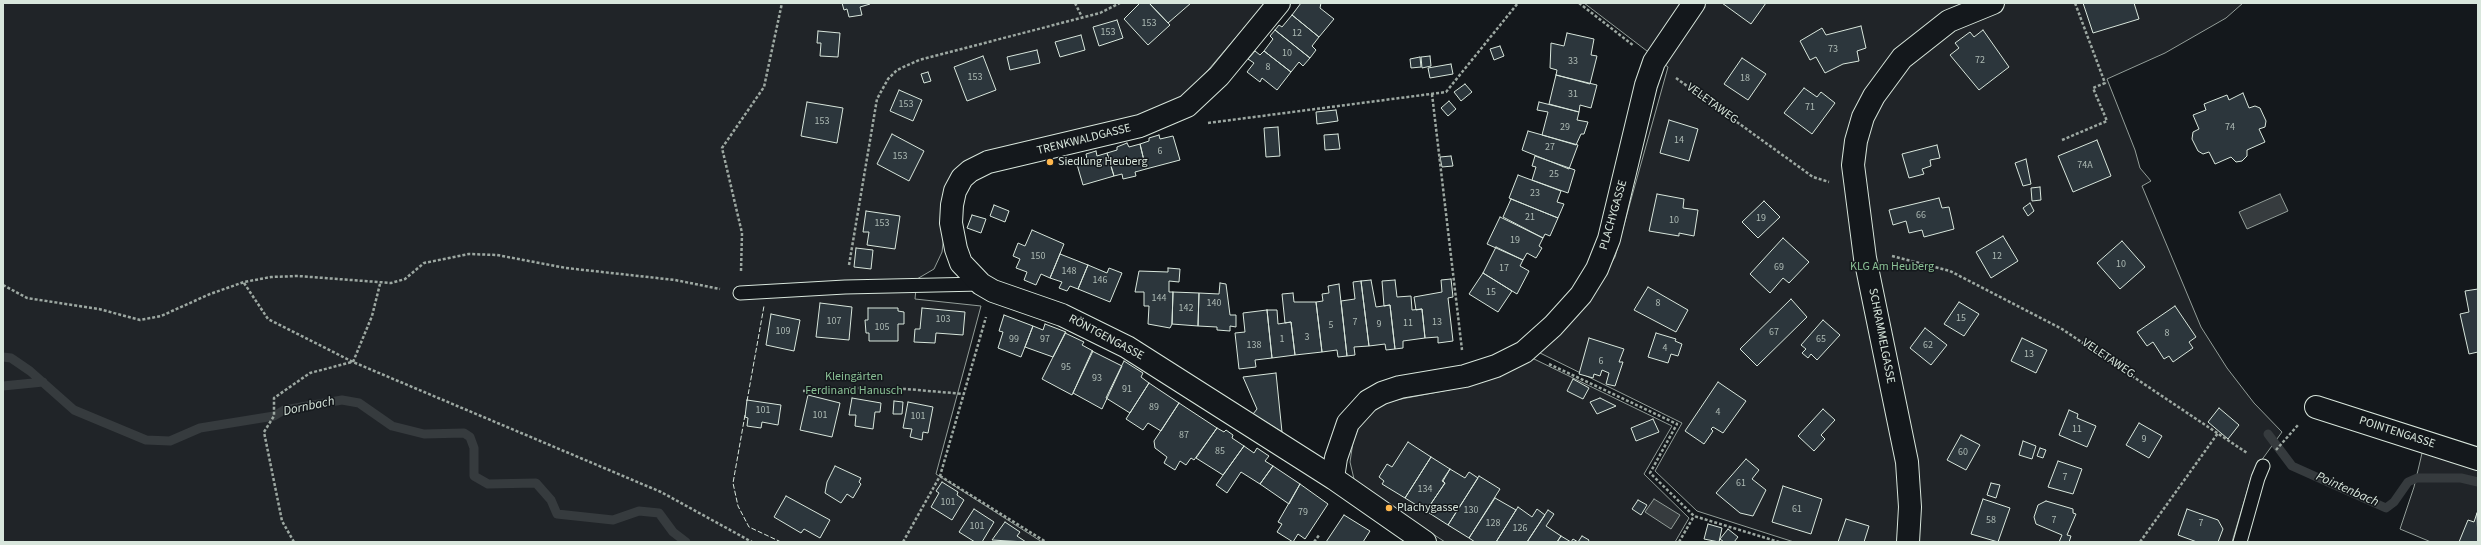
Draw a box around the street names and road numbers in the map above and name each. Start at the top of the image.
street label: VELETAWEG [1683,80,1741,128]
street label: TRENKWALDGASSE [1036,121,1132,159]
street label: PLACHYGASSE [1597,178,1631,252]
street label: SCHRAMMELGASSE [1865,287,1897,385]
street label: RÖNTGENGASSE [1066,312,1146,364]
street label: VELETAWEG [2079,336,2137,382]
street label: POINTENGASSE [2357,414,2437,452]

